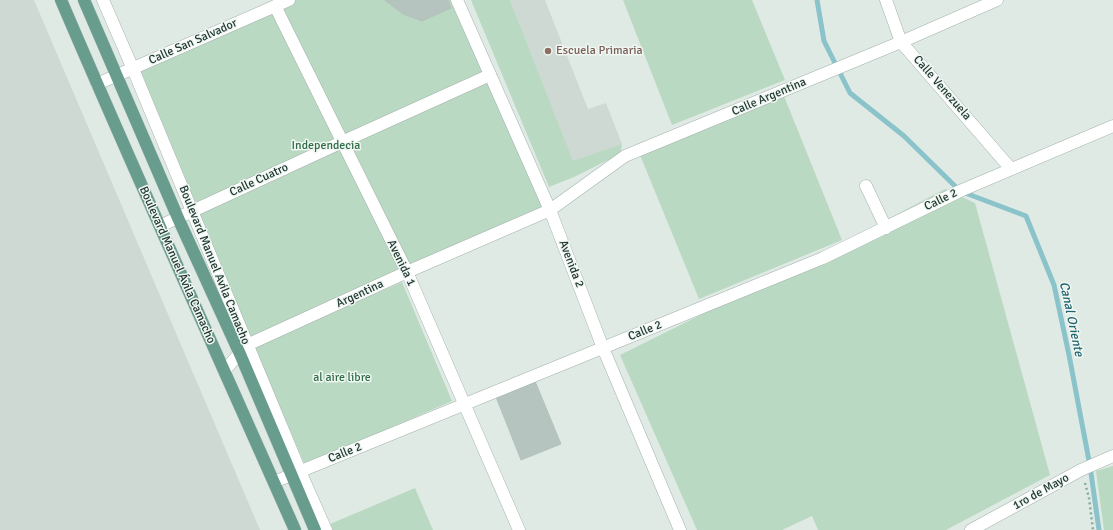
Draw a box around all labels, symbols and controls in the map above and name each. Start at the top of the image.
street label: Calle San Salvador [147,16,239,68]
place label: Escuela Primaria [556,44,643,58]
marker: Escuela Primaria [543,46,553,56]
street label: Calle Venezuela [910,53,974,123]
street label: Calle Argentina [730,75,808,119]
park label: Independecia [292,139,360,153]
street label: Calle Cuatro [227,160,291,200]
street label: Boulevard Manuel Avila Camacho [175,183,253,347]
street label: Boulevard Manuel Ávila Camacho [136,184,218,346]
street label: Calle 2 [922,186,960,214]
street label: Avenida 1 [384,237,418,289]
street label: Avenida 2 [555,238,587,290]
street label: Argentina [334,277,386,311]
water label: Canal Oriente [1055,280,1087,358]
street label: Calle 2 [626,318,664,344]
park label: al aire libre [313,371,371,385]
street label: Calle 2 [326,440,364,466]
street label: 1ro de Mayo [1010,471,1072,513]

